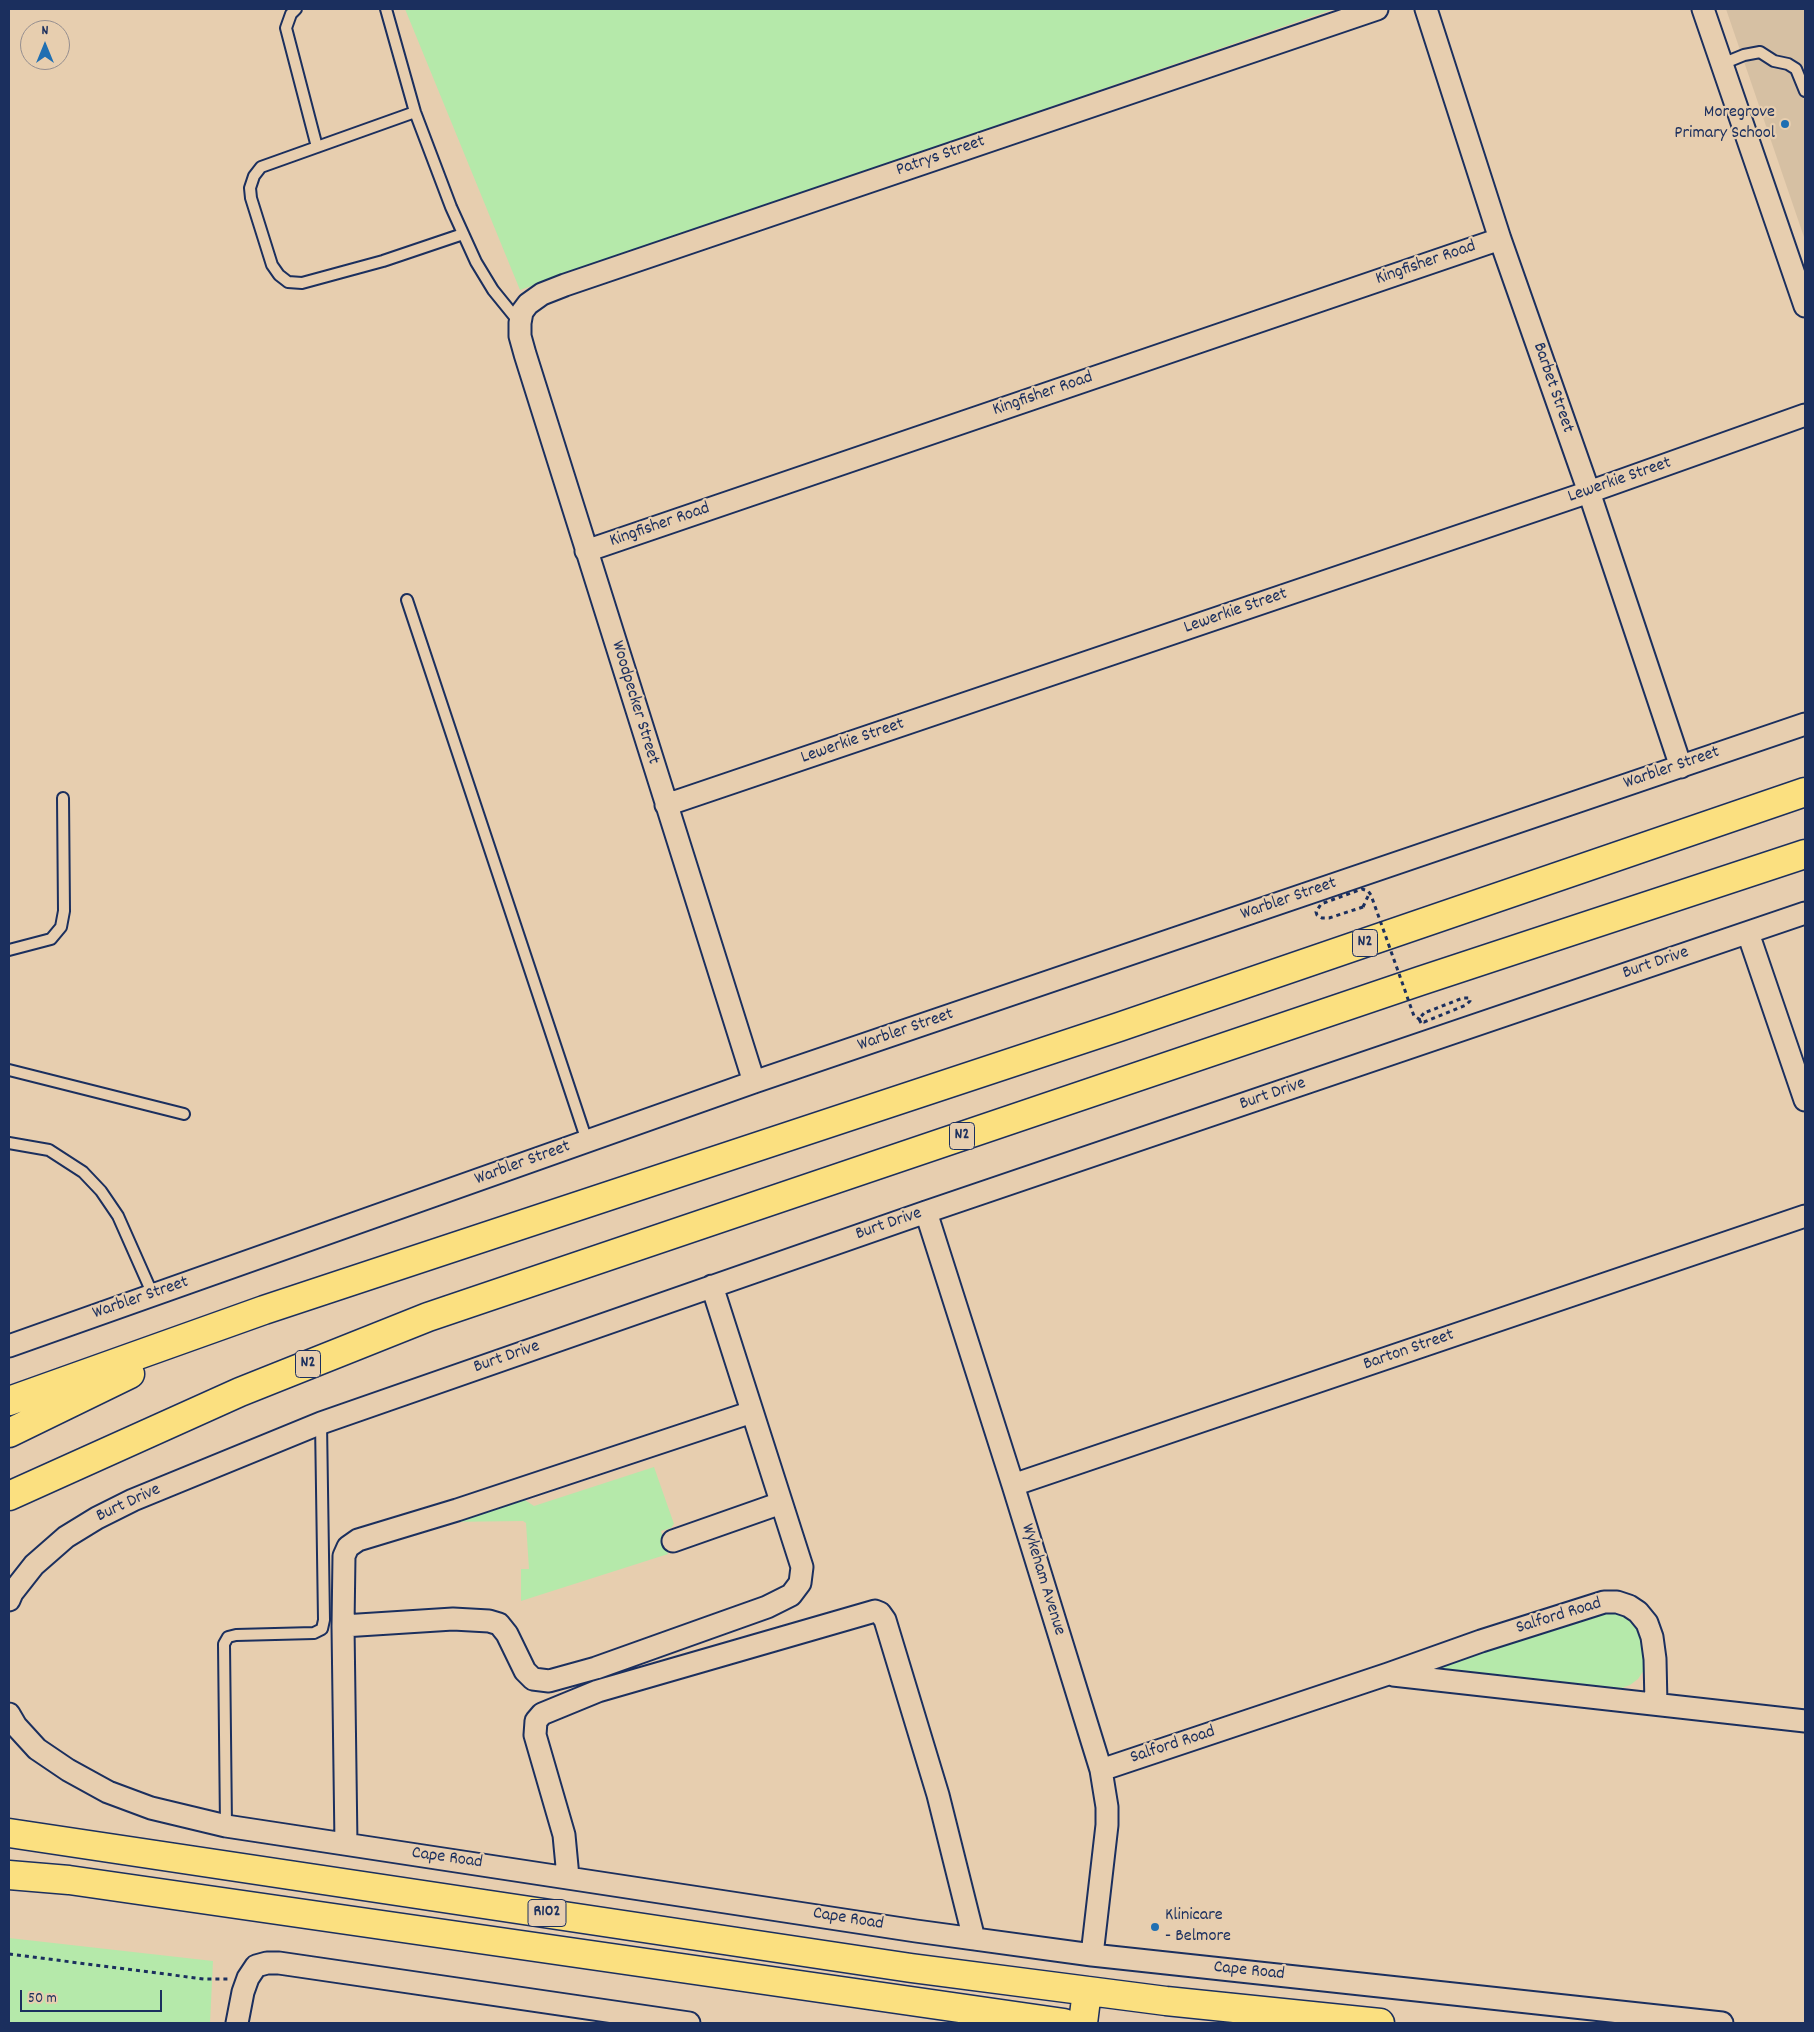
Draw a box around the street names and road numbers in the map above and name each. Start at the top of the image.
street label: Patrys Street [894,132,988,182]
street label: Kingfisher Road [1373,237,1479,291]
street label: Barbet Street [1527,340,1577,436]
street label: Kingfisher Road [990,368,1096,422]
street label: Lewerkie Street [1565,453,1675,509]
street label: Kingfisher Road [607,499,713,553]
street label: Lewerkie Street [1181,584,1291,640]
street label: Woodpecker Street [605,639,663,767]
street label: Lewerkie Street [798,714,908,770]
street label: Warbler Street [1621,743,1723,795]
street label: Warbler Street [1238,874,1340,926]
road number: N2 [1352,930,1378,956]
street label: Burt Drive [1620,943,1692,985]
street label: Warbler Street [855,1005,957,1057]
street label: Burt Drive [1237,1074,1309,1116]
road number: N2 [950,1122,974,1150]
street label: Warbler Street [472,1137,574,1191]
street label: Burt Drive [853,1204,925,1246]
street label: Warbler Street [90,1273,192,1325]
street label: Barton Street [1361,1325,1457,1377]
street label: Burt Drive [471,1337,543,1379]
road number: N2 [296,1350,320,1378]
street label: Burt Drive [93,1480,165,1528]
street label: Wykeham Avenue [1015,1522,1069,1638]
street label: Salford Road [1514,1594,1604,1640]
street label: Salford Road [1128,1722,1218,1770]
street label: Cape Road [410,1843,484,1875]
road number: R102 [528,1900,566,1926]
street label: Cape Road [811,1904,885,1936]
street label: Cape Road [1212,1958,1286,1986]

